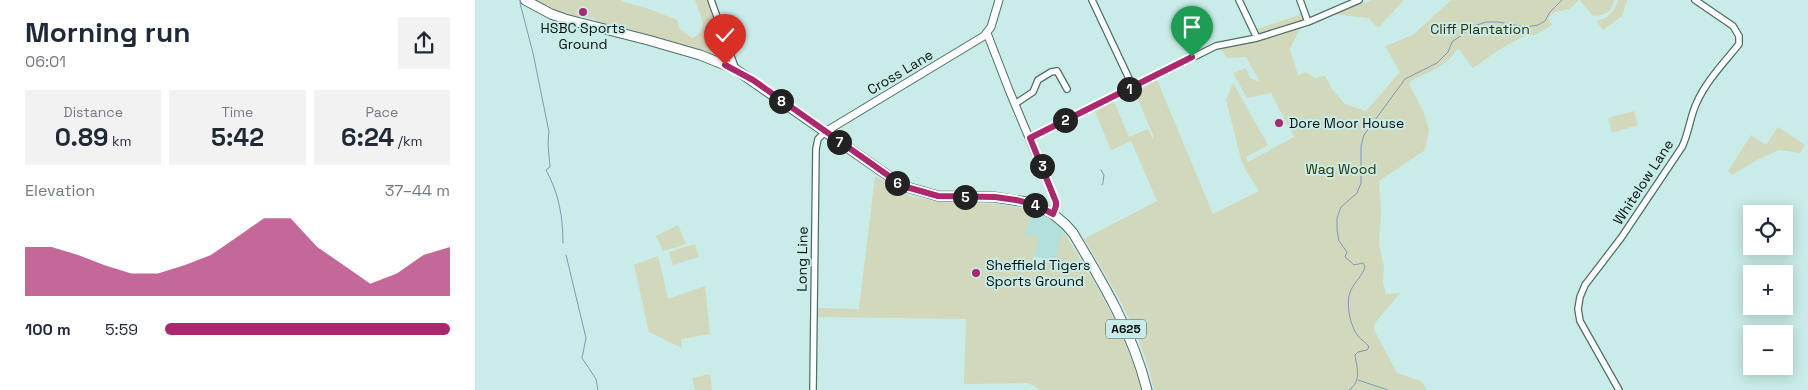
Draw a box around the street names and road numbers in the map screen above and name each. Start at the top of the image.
street label: Cross Lane [864,45,936,99]
street label: Whitelow Lane [1609,136,1677,228]
street label: Long Line [792,226,812,292]
road number: A625 [1106,320,1146,338]

